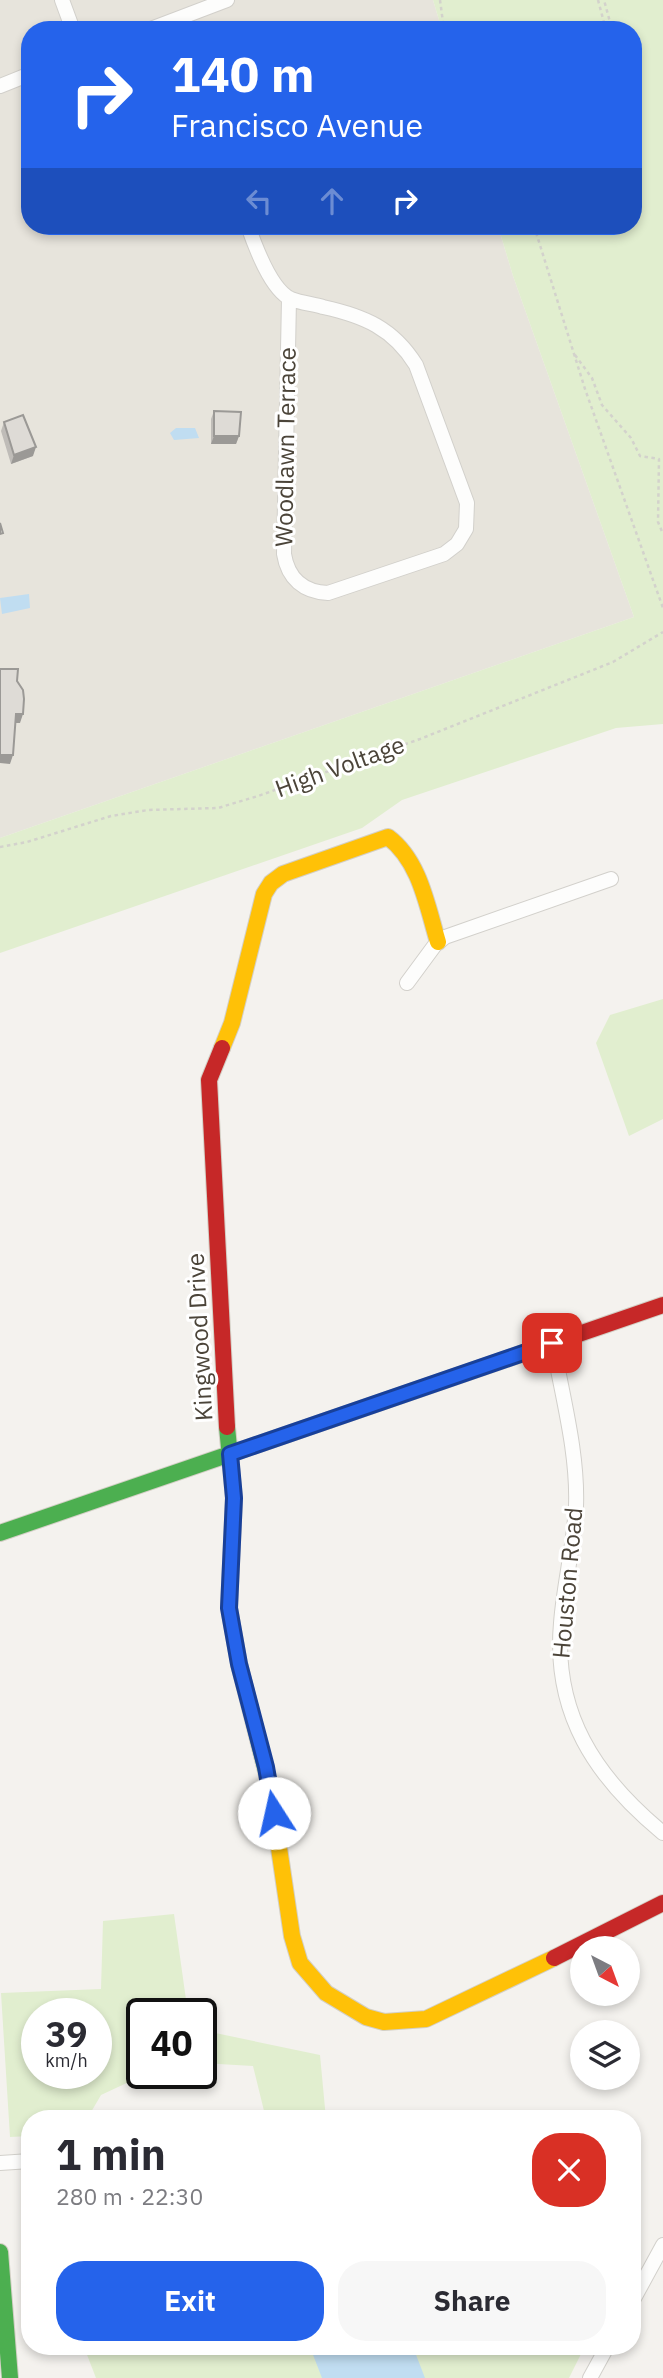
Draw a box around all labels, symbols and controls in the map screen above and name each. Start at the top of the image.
text: 140 m [171,42,315,105]
icon: right [56,49,147,140]
text: Francisco Avenue [171,104,423,146]
icon: left [240,182,278,220]
icon: ahead [313,182,351,220]
icon: right [386,182,424,220]
street label: Woodlawn Terrace [267,347,303,547]
street label: High Voltage [270,728,409,804]
street label: Kingwood Drive [179,1252,219,1422]
pin [522,1313,582,1373]
icon: arrive [533,1324,571,1362]
street label: Houston Road [544,1506,590,1660]
position arrow [237,1776,311,1850]
north arrow [570,1936,640,2006]
map controls [570,1936,640,2090]
speed limit sign: 40 [126,1998,217,2089]
text: 39 [45,2011,88,2057]
button: layers [570,2020,640,2090]
text: km/h [45,2049,88,2072]
text: 1 min [56,2127,166,2182]
button: close [532,2133,606,2207]
text: 280 m · 22:30 [56,2181,203,2211]
button: Exit [56,2261,324,2341]
button: Share [338,2261,606,2341]

